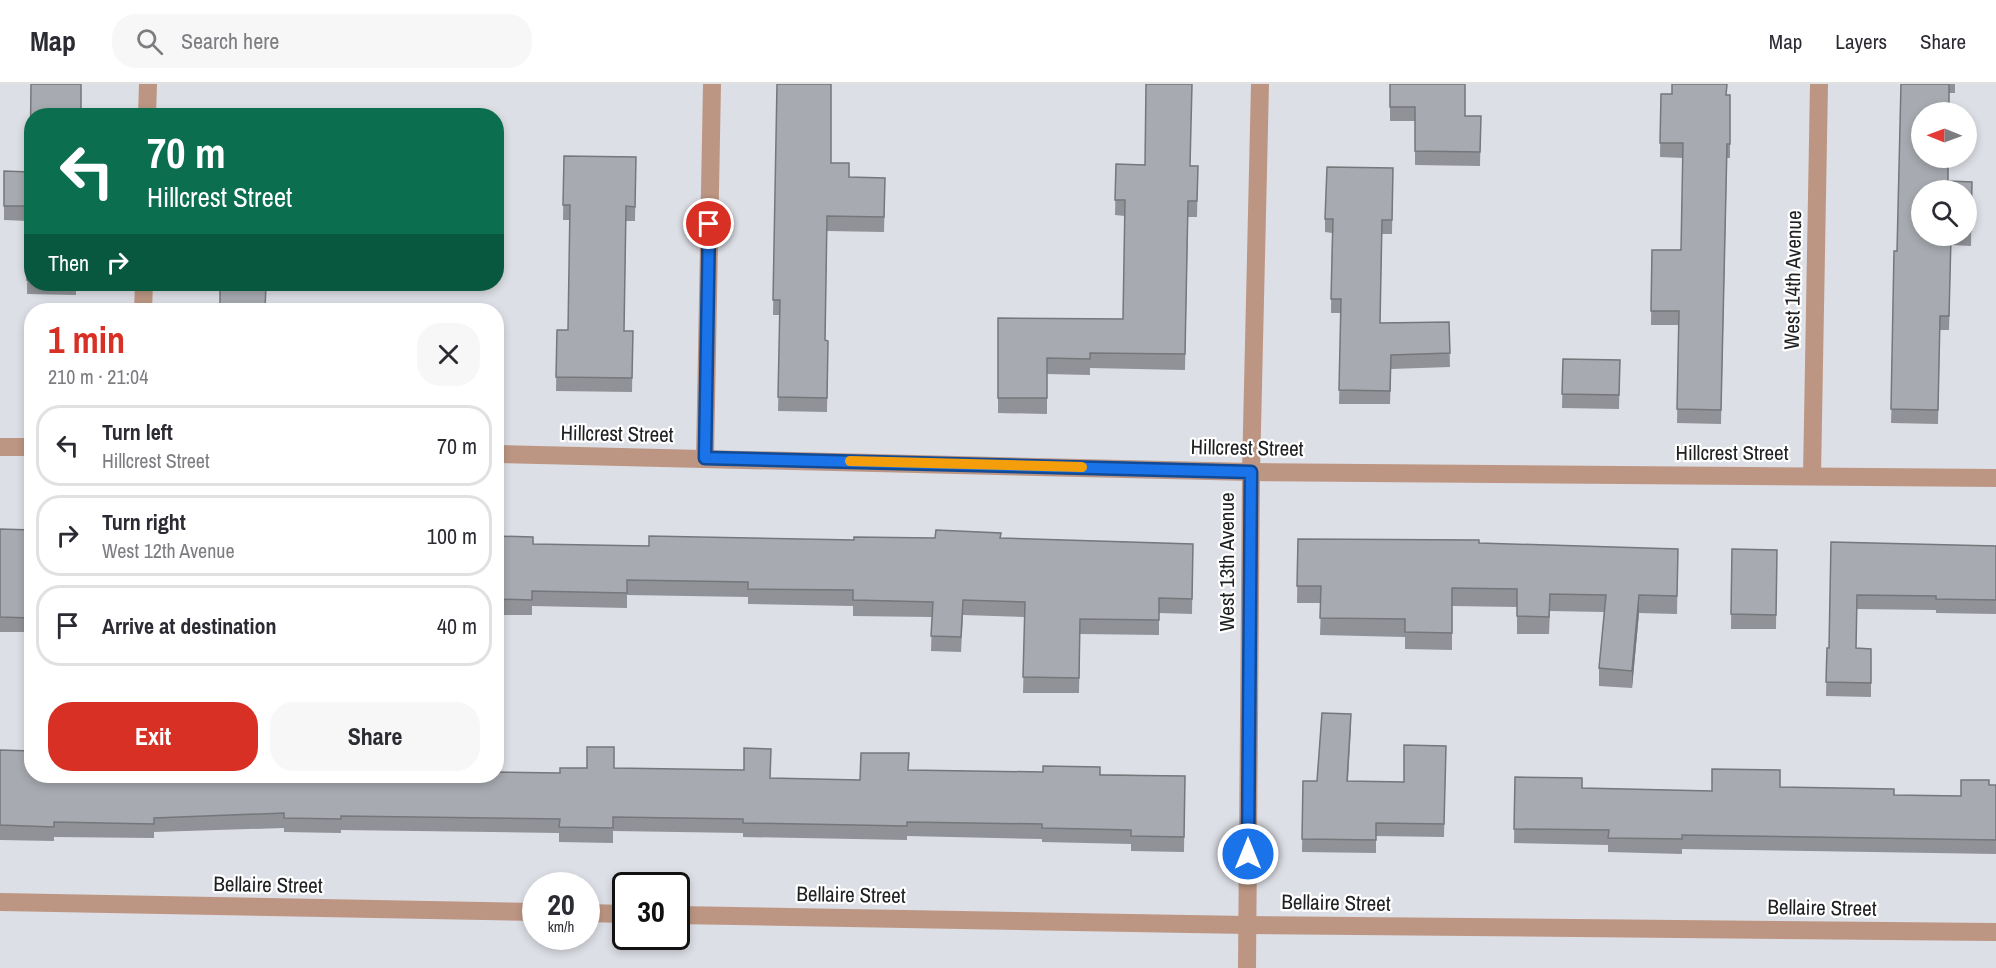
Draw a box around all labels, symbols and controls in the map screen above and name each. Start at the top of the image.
search box [112,14,532,68]
text: Map [30,22,76,60]
icon: search [133,25,166,58]
text: Search here [181,26,279,56]
text: Map [1769,27,1802,56]
text: Layers [1835,27,1887,56]
text: Share [1920,27,1966,56]
north arrow [1911,102,1977,168]
map controls [1911,102,1977,246]
text: 70 m [147,125,226,181]
icon: left [48,132,126,210]
text: Hillcrest Street [147,179,292,215]
button: search [1911,180,1977,246]
pin [683,198,734,249]
icon: arrive [692,207,725,240]
street label: West 14th Avenue [1777,210,1808,350]
icon: right [101,246,134,279]
text: Then [48,248,89,278]
text: 1 min [48,316,125,364]
button: close [417,323,480,386]
text: 210 m · 21:04 [48,363,148,390]
text: Turn left [102,417,173,447]
street label: Hillcrest Street [560,418,674,449]
icon: left [51,429,84,462]
text: 70 m [437,431,477,461]
street label: Hillcrest Street [1190,432,1304,463]
street label: Hillcrest Street [1676,438,1789,467]
text: Hillcrest Street [102,447,210,474]
street label: West 13th Avenue [1212,492,1241,632]
text: Turn right [102,507,186,537]
icon: right [51,519,84,552]
text: 100 m [427,521,477,551]
text: West 12th Avenue [102,537,235,564]
icon: arrive [51,609,84,642]
text: Arrive at destination [102,611,276,641]
text: 40 m [437,611,477,641]
button: Exit [48,702,258,771]
button: Share [270,702,480,771]
position arrow [1216,822,1280,886]
street label: Bellaire Street [213,869,323,900]
speed limit sign: 30 [612,872,690,950]
street label: Bellaire Street [796,879,906,910]
text: 20 [547,884,575,924]
street label: Bellaire Street [1281,887,1391,918]
street label: Bellaire Street [1767,892,1877,923]
text: km/h [548,916,574,937]

